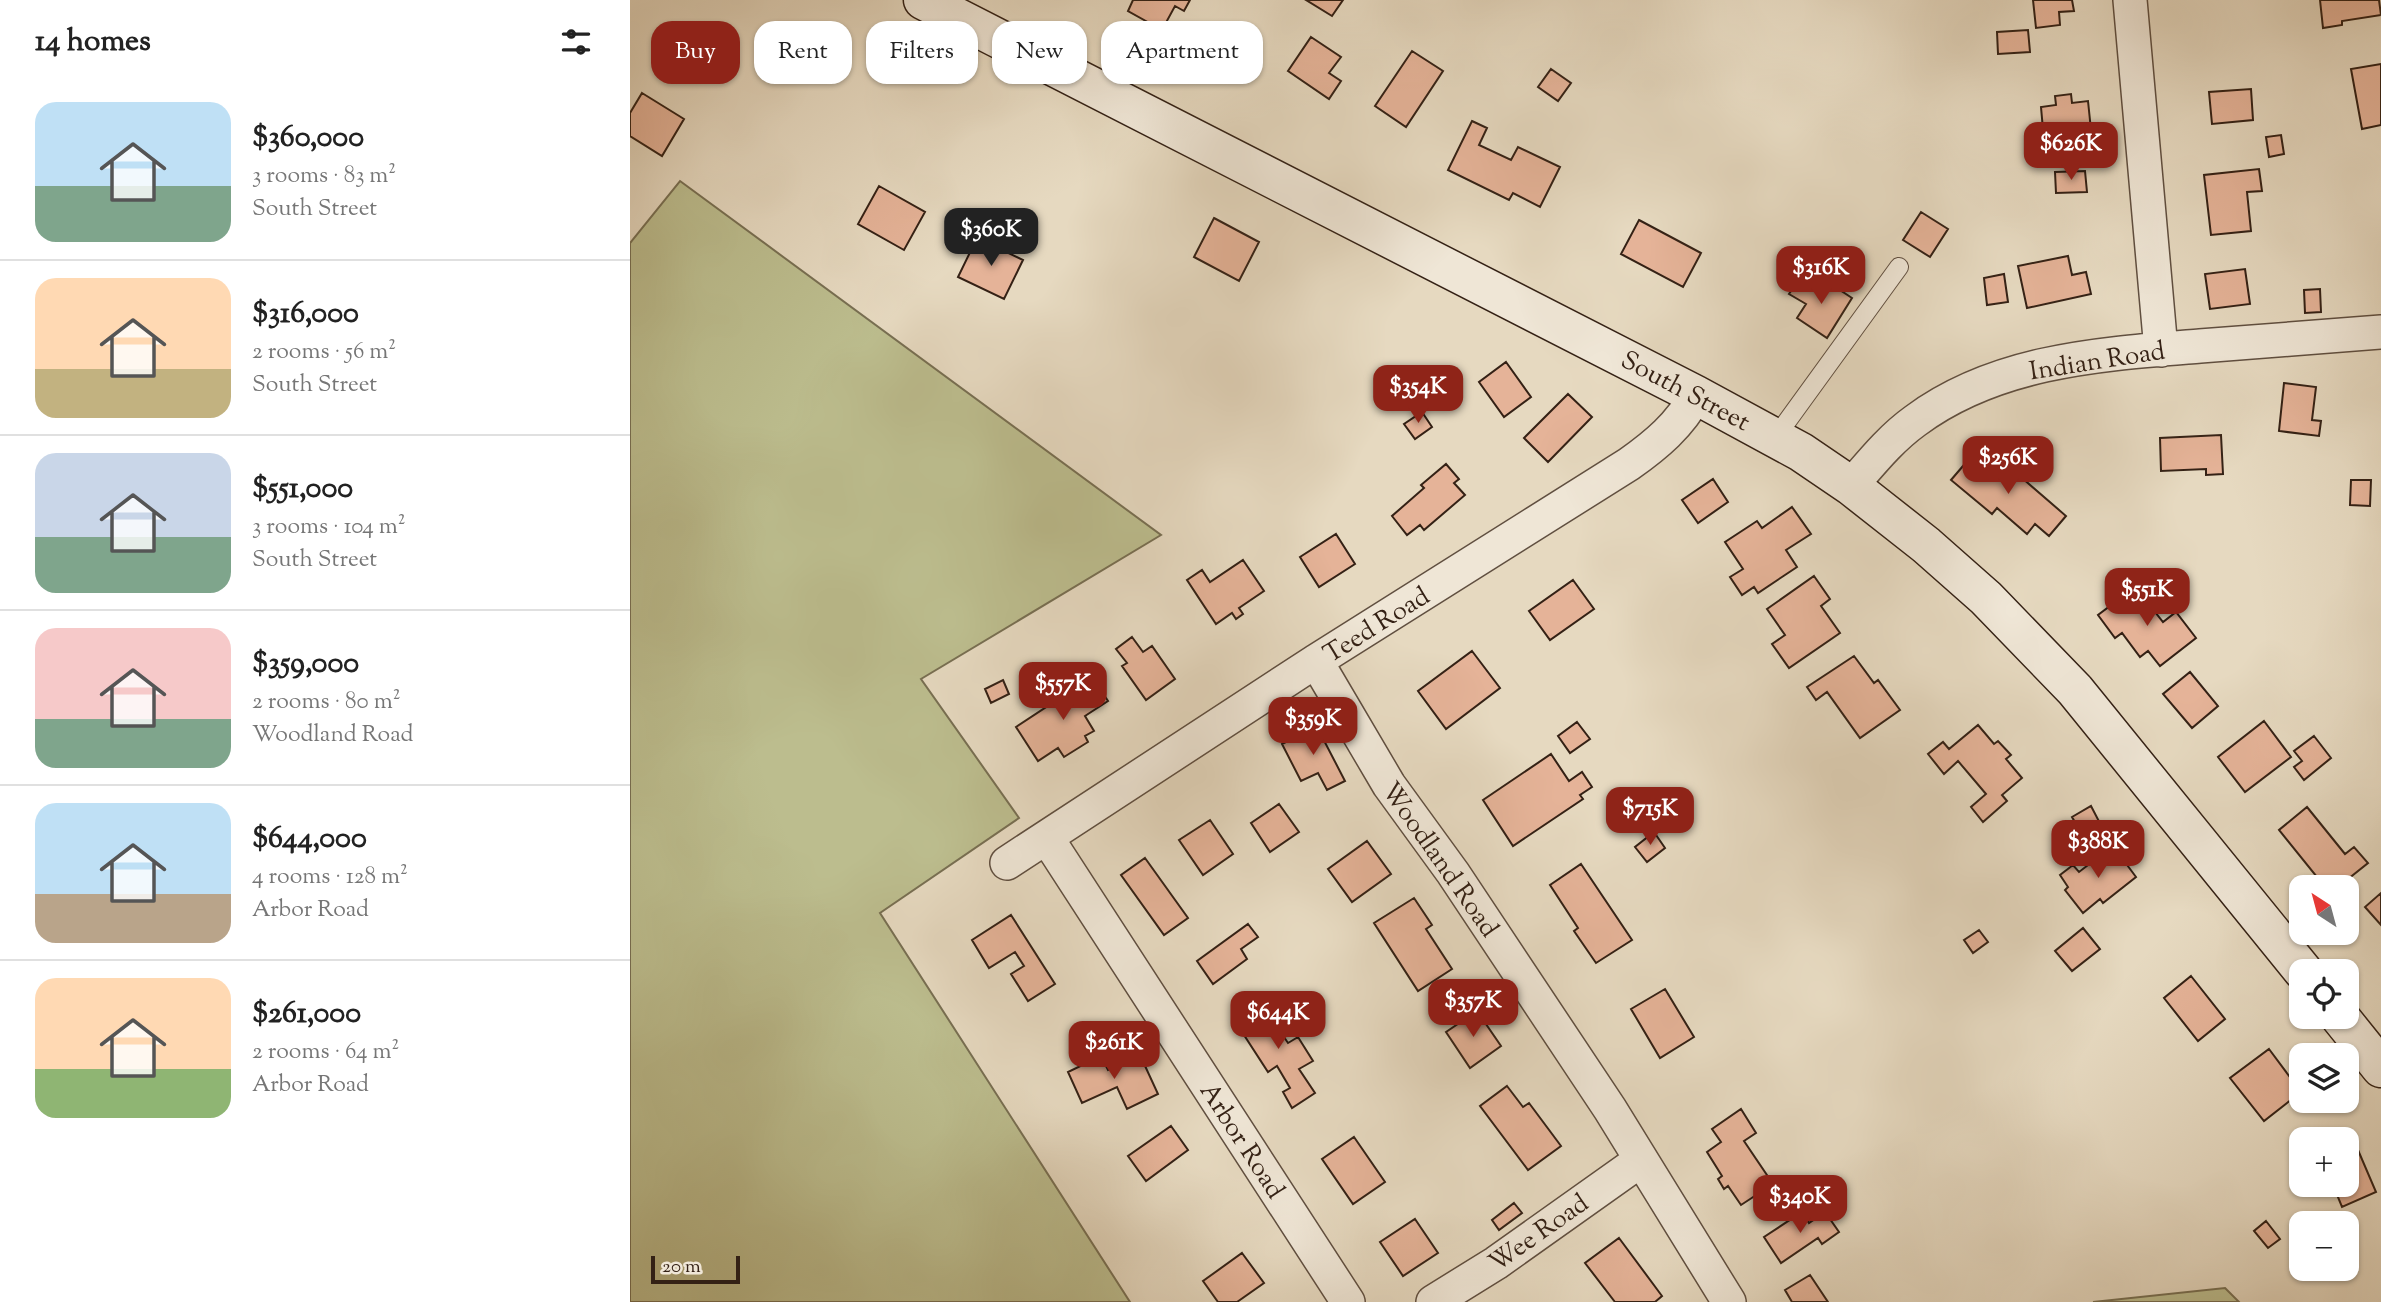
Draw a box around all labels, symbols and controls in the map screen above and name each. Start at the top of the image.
text: 14 homes [35,21,151,64]
chip: Buy [651,21,740,84]
chip: Rent [754,21,852,84]
chip: Filters [866,21,978,84]
chip: New [992,21,1087,84]
chip: Apartment [1101,21,1263,84]
icon: filters [557,23,595,61]
text: $360,000 [252,117,364,160]
pin: $626K [2022,122,2120,182]
text: $626K [2040,128,2102,161]
icon: home [91,130,175,214]
text: 3 rooms · 83 m² [252,160,396,193]
text: South Street [252,193,377,226]
pin: $360K [942,208,1040,268]
text: $360K [960,214,1022,247]
pin: $316K [1772,246,1870,306]
text: $316K [1792,252,1850,285]
text: $316,000 [252,293,359,336]
icon: home [91,306,175,390]
street label: Indian Road [2027,333,2168,391]
text: 2 rooms · 56 m² [252,336,396,369]
street label: South Street [1614,343,1756,442]
pin: $354K [1369,366,1467,425]
text: South Street [252,369,377,402]
text: $354K [1389,371,1447,404]
pin: $256K [1959,436,2057,496]
text: $256K [1979,442,2037,475]
text: $551,000 [252,468,353,511]
icon: home [91,481,175,565]
text: 3 rooms · 104 m² [252,511,406,544]
text: South Street [252,544,377,577]
pin: $551K [2098,568,2196,628]
text: $551K [2121,574,2173,607]
street label: Teed Road [1317,579,1438,673]
text: $359,000 [252,643,359,686]
icon: home [91,656,175,740]
pin: $557K [1014,662,1112,722]
text: $557K [1035,668,1091,701]
text: 2 rooms · 80 m² [252,686,400,719]
pin: $359K [1264,698,1362,757]
text: $359K [1284,703,1342,736]
text: Woodland Road [252,719,413,752]
street label: Woodland Road [1371,775,1507,946]
pin: $715K [1601,788,1699,847]
text: $715K [1622,793,1678,826]
text: $644,000 [252,818,367,861]
pin: $388K [2049,820,2147,880]
text: $388K [2067,826,2129,859]
icon: home [91,831,175,915]
text: 4 rooms · 128 m² [252,861,408,894]
north arrow [2289,875,2359,945]
map controls [2289,875,2359,1281]
text: Arbor Road [252,894,369,927]
button: locate [2289,959,2359,1029]
pin: $357K [1424,979,1522,1039]
text: $357K [1444,985,1502,1018]
pin: $644K [1229,992,1327,1051]
text: $261,000 [252,993,361,1036]
text: $644K [1246,997,1310,1030]
icon: home [91,1006,175,1090]
pin: $261K [1065,1021,1163,1081]
text: $261K [1085,1027,1143,1060]
text: 2 rooms · 64 m² [252,1036,399,1069]
button: layers [2289,1043,2359,1113]
text: Arbor Road [252,1069,369,1102]
street label: Arbor Road [1189,1076,1293,1207]
button: + [2289,1127,2359,1197]
pin: $340K [1751,1176,1849,1235]
text: $340K [1769,1181,1831,1214]
street label: Wee Road [1482,1186,1597,1282]
button: − [2289,1211,2359,1281]
scale bar [651,1253,740,1285]
text: 20 m [662,1254,701,1281]

